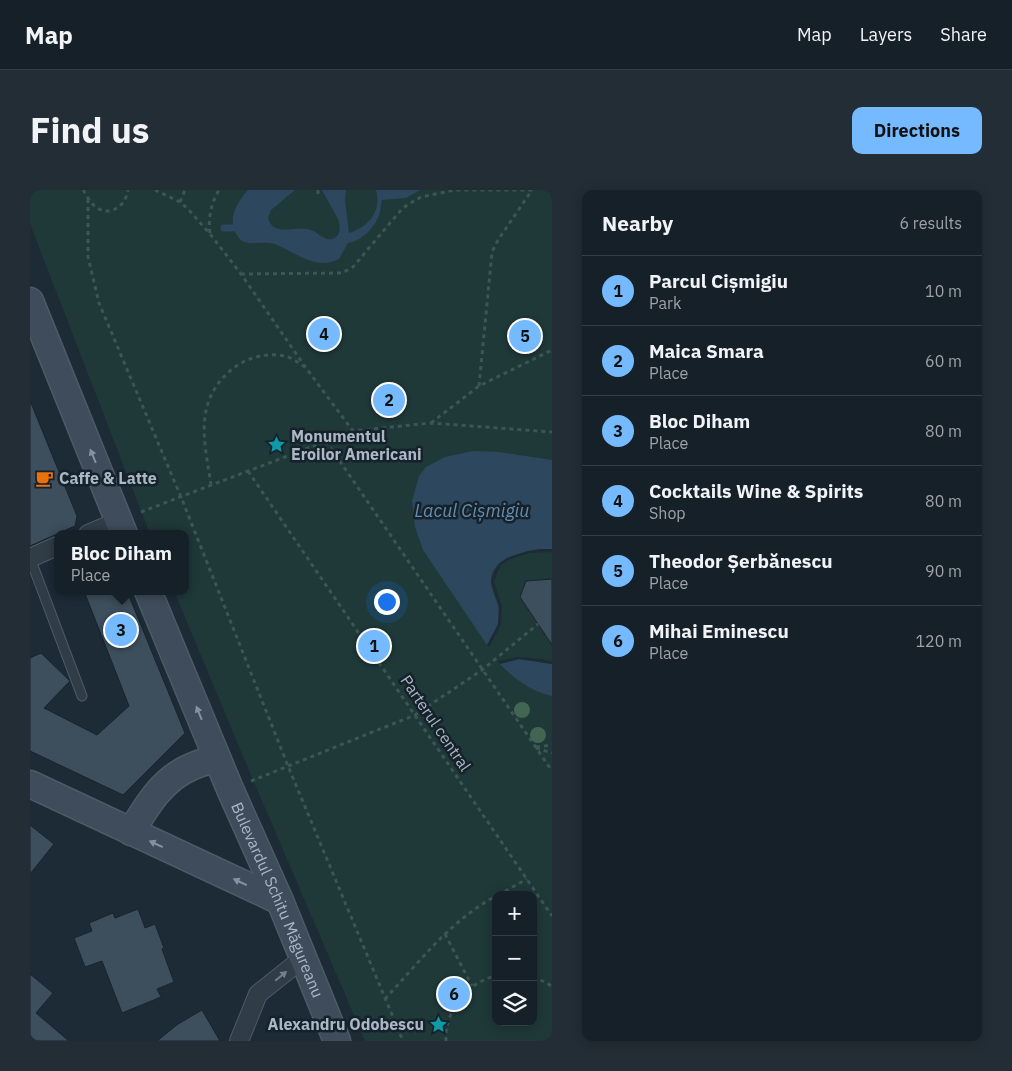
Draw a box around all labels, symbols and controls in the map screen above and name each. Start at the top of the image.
text: Map [25,19,73,51]
text: Map [797,23,832,46]
text: Layers [860,23,912,46]
text: Share [940,23,987,46]
text: Find us [30,107,149,153]
button: Directions [852,107,982,154]
text: Nearby [602,209,673,237]
text: 6 results [899,213,962,233]
text: Parcul Cișmigiu [649,269,788,293]
text: 1 [613,281,623,301]
text: 10 m [925,281,962,301]
text: Park [649,293,681,313]
pin: 4 [308,315,340,353]
pin: 5 [509,317,541,355]
text: Maica Smara [649,339,764,363]
text: 2 [613,351,623,371]
text: 60 m [925,351,962,371]
text: Place [649,363,688,383]
pin: 2 [373,381,405,419]
text: Bloc Diham [649,409,750,433]
text: 3 [613,421,623,441]
text: 80 m [925,421,962,441]
place label: Monumentul Eroilor Americani [291,426,422,464]
text: Place [649,433,688,453]
place icon: Monumentul Eroilor Americani [267,435,287,455]
one-way arrow [89,448,97,463]
cafe icon: Caffe & Latte [35,468,55,488]
place label: Caffe & Latte [59,468,157,488]
text: Cocktails Wine & Spirits [649,479,863,503]
text: 4 [613,491,623,511]
text: 80 m [925,491,962,511]
water label: Lacul Cișmigiu [415,499,529,522]
text: Shop [649,503,686,523]
popup [54,530,189,595]
text: Bloc Diham [71,541,172,565]
text: Theodor Șerbănescu [649,549,833,573]
text: 5 [613,561,623,581]
text: 90 m [925,561,962,581]
text: Place [71,565,110,585]
text: Place [649,573,688,593]
your location [374,589,400,615]
pin: 3 [105,611,137,649]
text: Mihai Eminescu [649,619,789,643]
pin: 1 [358,627,390,665]
text: 6 [613,631,623,651]
text: 120 m [915,631,962,651]
text: Place [649,643,688,663]
street label: Parterul central [397,671,475,775]
one-way arrow [194,706,202,720]
street label: Bulevardul Schitu Măgureanu [227,799,328,1000]
one-way arrow [149,839,163,847]
one-way arrow [233,878,247,886]
map controls [492,891,537,1026]
button: + [492,891,537,936]
button: − [492,936,537,981]
one-way arrow [274,971,287,982]
pin: 6 [438,975,470,1013]
button: layers [492,981,537,1026]
place label: Alexandru Odobescu [268,1014,424,1034]
place icon: Alexandru Odobescu [428,1014,448,1034]

